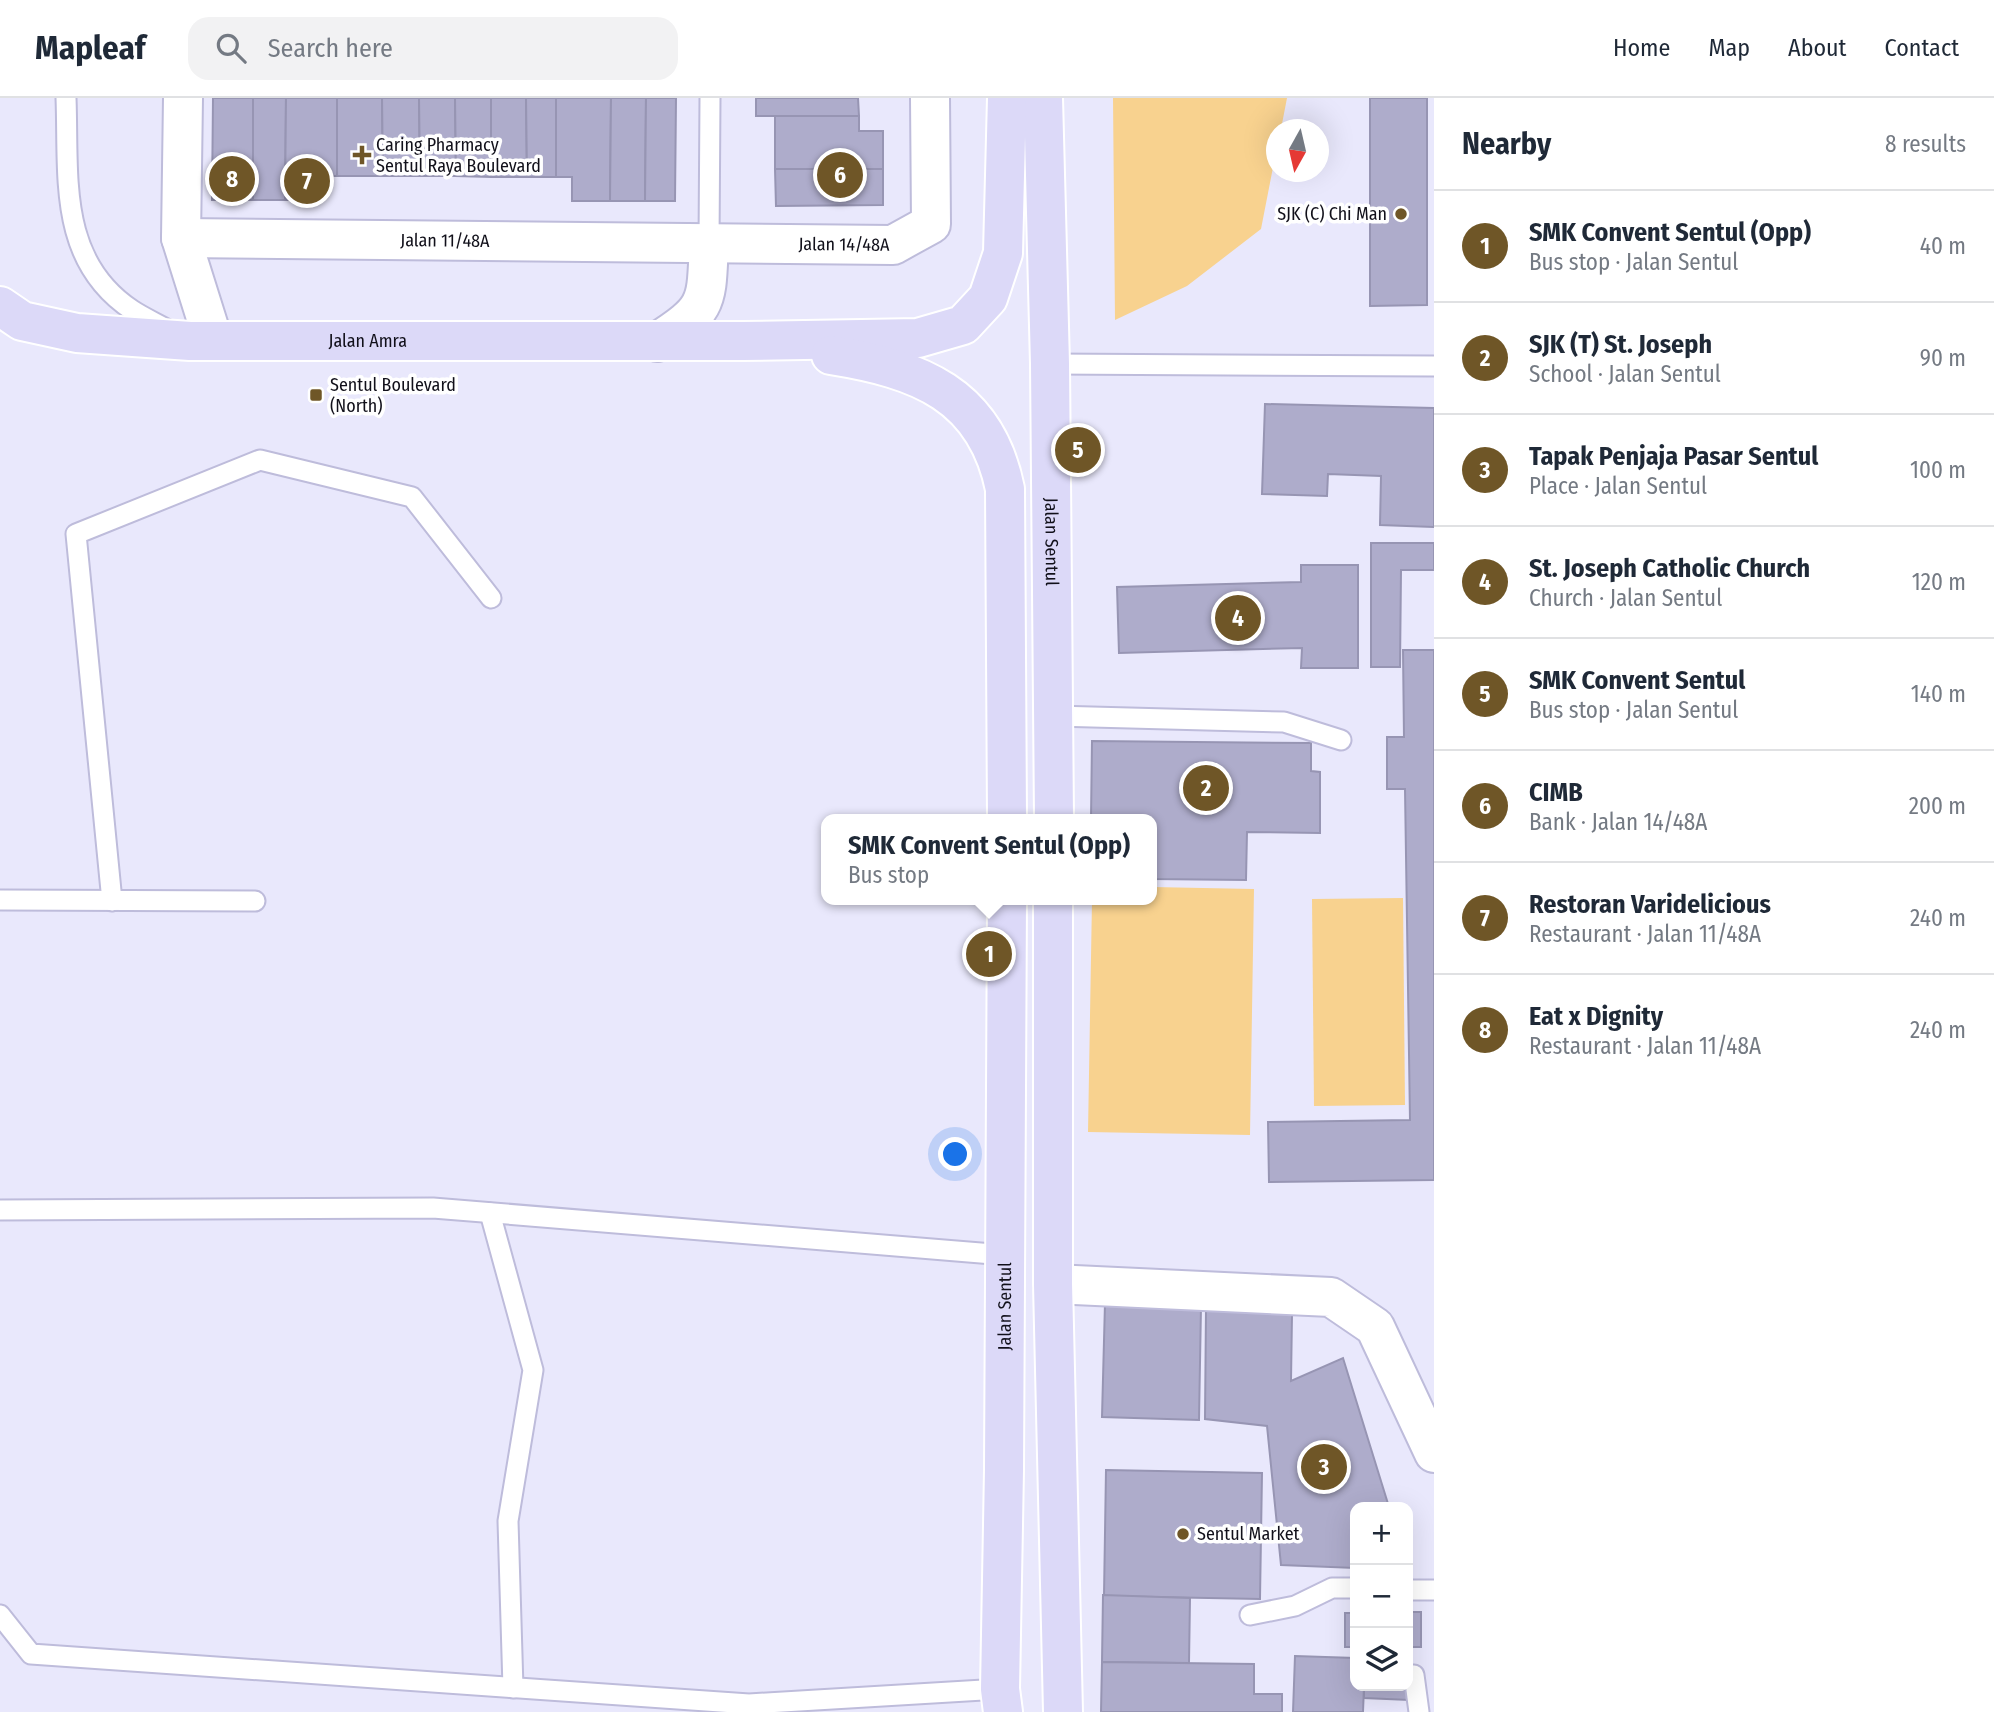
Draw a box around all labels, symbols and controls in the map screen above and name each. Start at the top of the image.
search box [188,17,678,80]
text: Mapleaf [35,28,146,68]
icon: search [212,29,250,67]
text: Search here [268,33,393,64]
text: Home [1613,34,1670,62]
text: Map [1708,34,1750,62]
text: About [1788,34,1846,62]
text: Contact [1884,34,1959,62]
north arrow [1266,119,1329,182]
text: Nearby [1462,126,1551,162]
text: 8 results [1885,130,1966,158]
place label: Caring Pharmacy Sentul Raya Boulevard [376,134,541,177]
marker: Caring Pharmacy Sentul Raya Boulevard [354,147,370,163]
pin: 6 [817,149,863,201]
pin: 8 [209,153,255,205]
pin: 7 [284,155,330,207]
place label: SJK (C) Chi Man [1277,203,1387,225]
marker: SJK (C) Chi Man [1393,206,1409,222]
text: SMK Convent Sentul (Opp) [1529,217,1811,248]
street label: Jalan 11/48A [400,229,490,252]
text: 1 [1480,232,1490,260]
text: 40 m [1920,232,1966,260]
street label: Jalan 14/48A [798,233,890,256]
text: Bus stop · Jalan Sentul [1529,248,1738,276]
text: SJK (T) St. Joseph [1529,329,1712,360]
street label: Jalan Amra [328,330,407,352]
text: 2 [1480,344,1490,372]
text: 90 m [1920,344,1966,372]
text: School · Jalan Sentul [1529,360,1721,388]
place label: Sentul Boulevard (North) [330,374,456,417]
marker: Sentul Boulevard (North) [308,387,324,403]
pin: 5 [1055,424,1101,476]
text: Tapak Penjaja Pasar Sentul [1529,441,1818,472]
text: 3 [1480,456,1490,484]
text: 100 m [1910,456,1966,484]
text: Place · Jalan Sentul [1529,472,1707,500]
street label: Jalan Sentul [1040,498,1063,586]
text: St. Joseph Catholic Church [1529,553,1810,584]
text: 4 [1479,568,1491,596]
text: 120 m [1912,568,1966,596]
text: Church · Jalan Sentul [1529,584,1722,612]
pin: 4 [1215,592,1261,644]
text: SMK Convent Sentul [1529,665,1745,696]
text: 5 [1479,680,1491,708]
text: 140 m [1911,680,1966,708]
text: Bus stop · Jalan Sentul [1529,696,1738,724]
pin: 2 [1183,762,1229,814]
text: CIMB [1529,777,1583,808]
text: 6 [1479,792,1491,820]
text: 200 m [1909,792,1966,820]
text: Bank · Jalan 14/48A [1529,808,1707,836]
popup [821,814,1157,905]
text: SMK Convent Sentul (Opp) [848,830,1130,861]
text: Bus stop [848,861,929,889]
text: Restoran Varidelicious [1529,889,1771,920]
text: 7 [1480,904,1490,932]
text: 240 m [1910,904,1966,932]
text: Restaurant · Jalan 11/48A [1529,920,1761,948]
pin: 1 [966,928,1012,980]
text: Eat x Dignity [1529,1001,1663,1032]
text: 8 [1479,1016,1491,1044]
text: 240 m [1910,1016,1966,1044]
text: Restaurant · Jalan 11/48A [1529,1032,1761,1060]
your location [938,1137,972,1171]
street label: Jalan Sentul [994,1262,1016,1350]
pin: 3 [1301,1441,1347,1493]
map controls [1350,1502,1413,1691]
button: + [1350,1502,1413,1565]
place label: Sentul Market [1197,1523,1300,1545]
marker: Sentul Market [1175,1526,1191,1542]
button: − [1350,1565,1413,1628]
button: layers [1350,1628,1413,1691]

